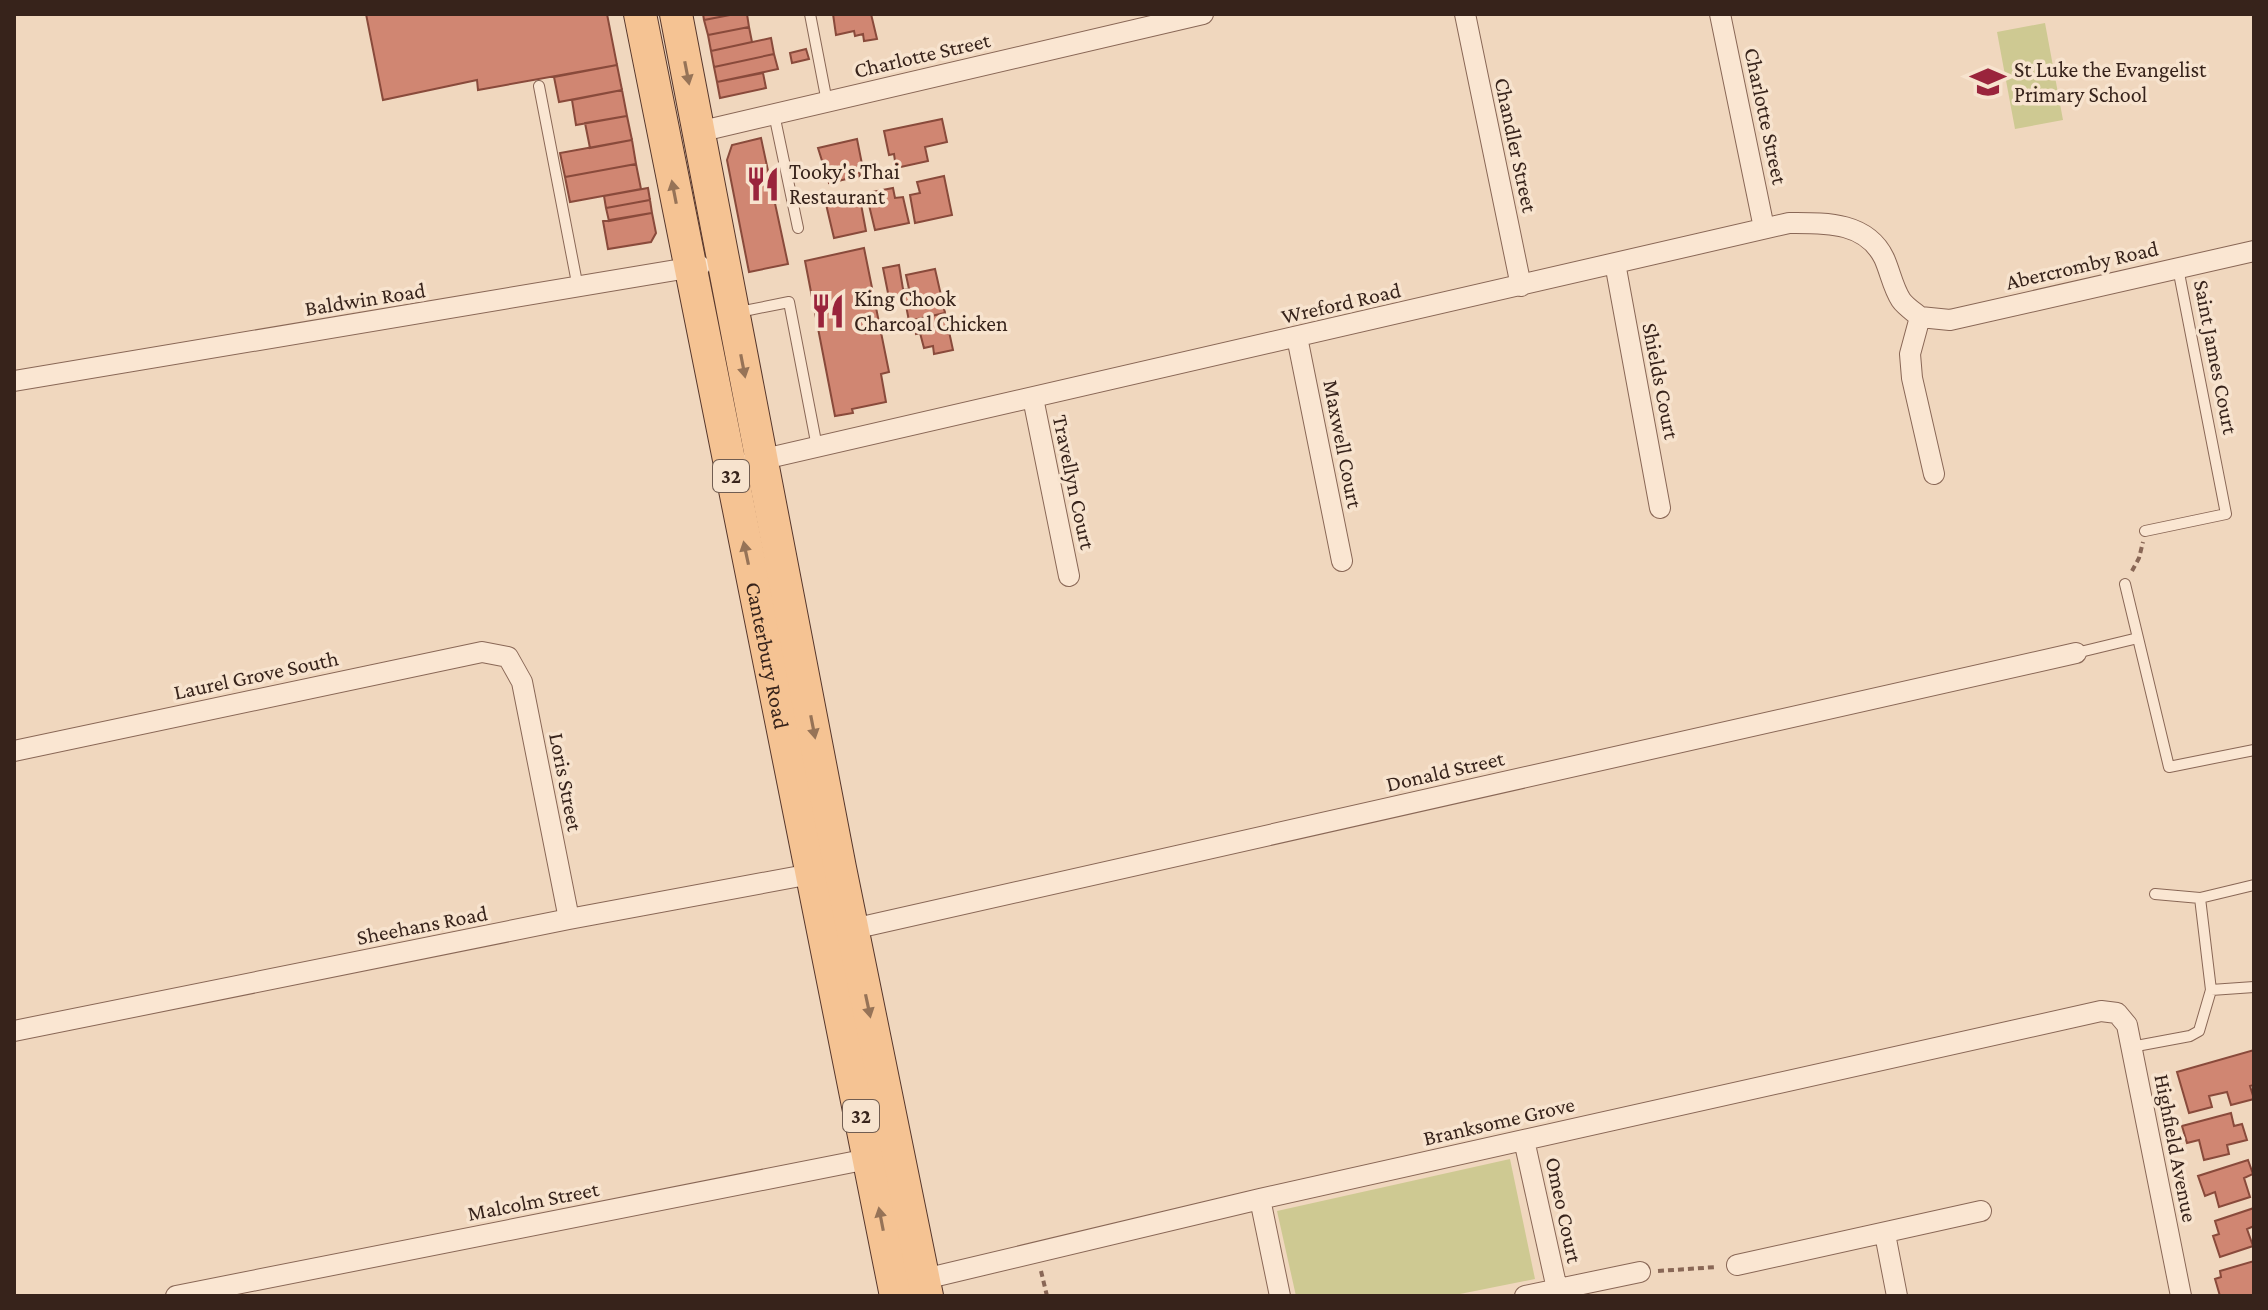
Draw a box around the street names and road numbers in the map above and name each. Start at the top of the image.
street label: Charlotte Street [851,27,993,83]
street label: Charlotte Street [1739,45,1793,187]
street label: Chandler Street [1489,75,1543,215]
street label: Abercromby Road [2003,235,2161,295]
street label: Baldwin Road [303,277,428,321]
street label: Wreford Road [1279,277,1404,329]
street label: Saint James Court [2189,278,2243,437]
street label: Shields Court [1637,321,1685,442]
street label: Maxwell Court [1318,378,1368,511]
street label: Travellyn Court [1048,412,1101,552]
road number: 32 [713,460,749,492]
street label: Canterbury Road [741,580,795,731]
street label: Laurel Grove South [171,645,341,705]
street label: Loris Street [544,731,588,834]
street label: Donald Street [1383,745,1507,797]
street label: Sheehans Road [355,900,490,950]
street label: Highfield Avenue [2149,1072,2203,1224]
street label: Branksome Grove [1421,1091,1577,1151]
road number: 32 [843,1100,879,1132]
street label: Omeo Court [1541,1155,1588,1266]
street label: Malcolm Street [465,1176,602,1226]

